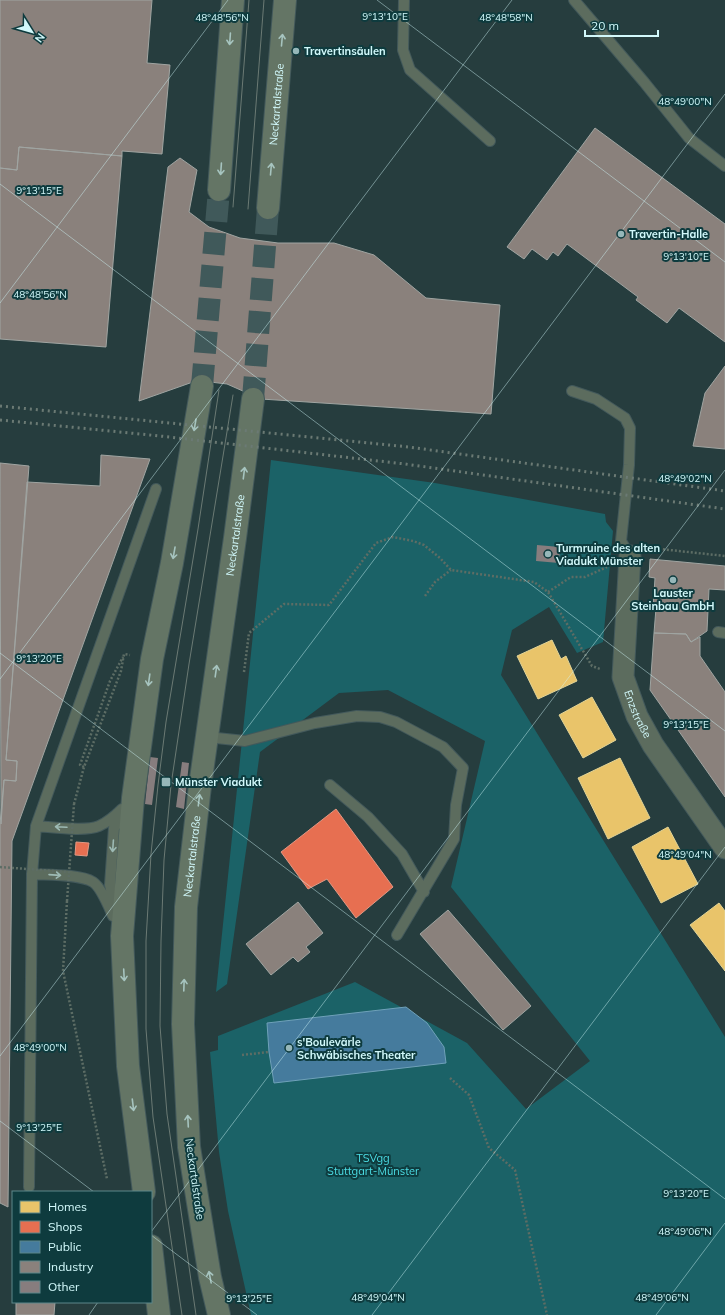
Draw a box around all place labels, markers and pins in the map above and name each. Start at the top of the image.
place label: Travertinsäulen [304,44,386,58]
marker: Travertinsäulen [291,46,301,56]
place label: Travertin-Halle [629,227,708,241]
marker: Travertin-Halle [616,229,626,239]
place label: Turmruine des alten Viadukt Münster [555,541,660,568]
marker: Turmruine des alten Viadukt Münster [543,549,553,559]
marker: Lauster Steinbau GmbH [668,575,678,585]
place label: Lauster Steinbau GmbH [631,586,715,613]
place label: Münster Viadukt [175,775,262,789]
marker: Münster Viadukt [160,776,172,788]
place label: s'Boulevärle Schwäbisches Theater [297,1035,416,1062]
marker: s'Boulevärle Schwäbisches Theater [284,1043,294,1053]

